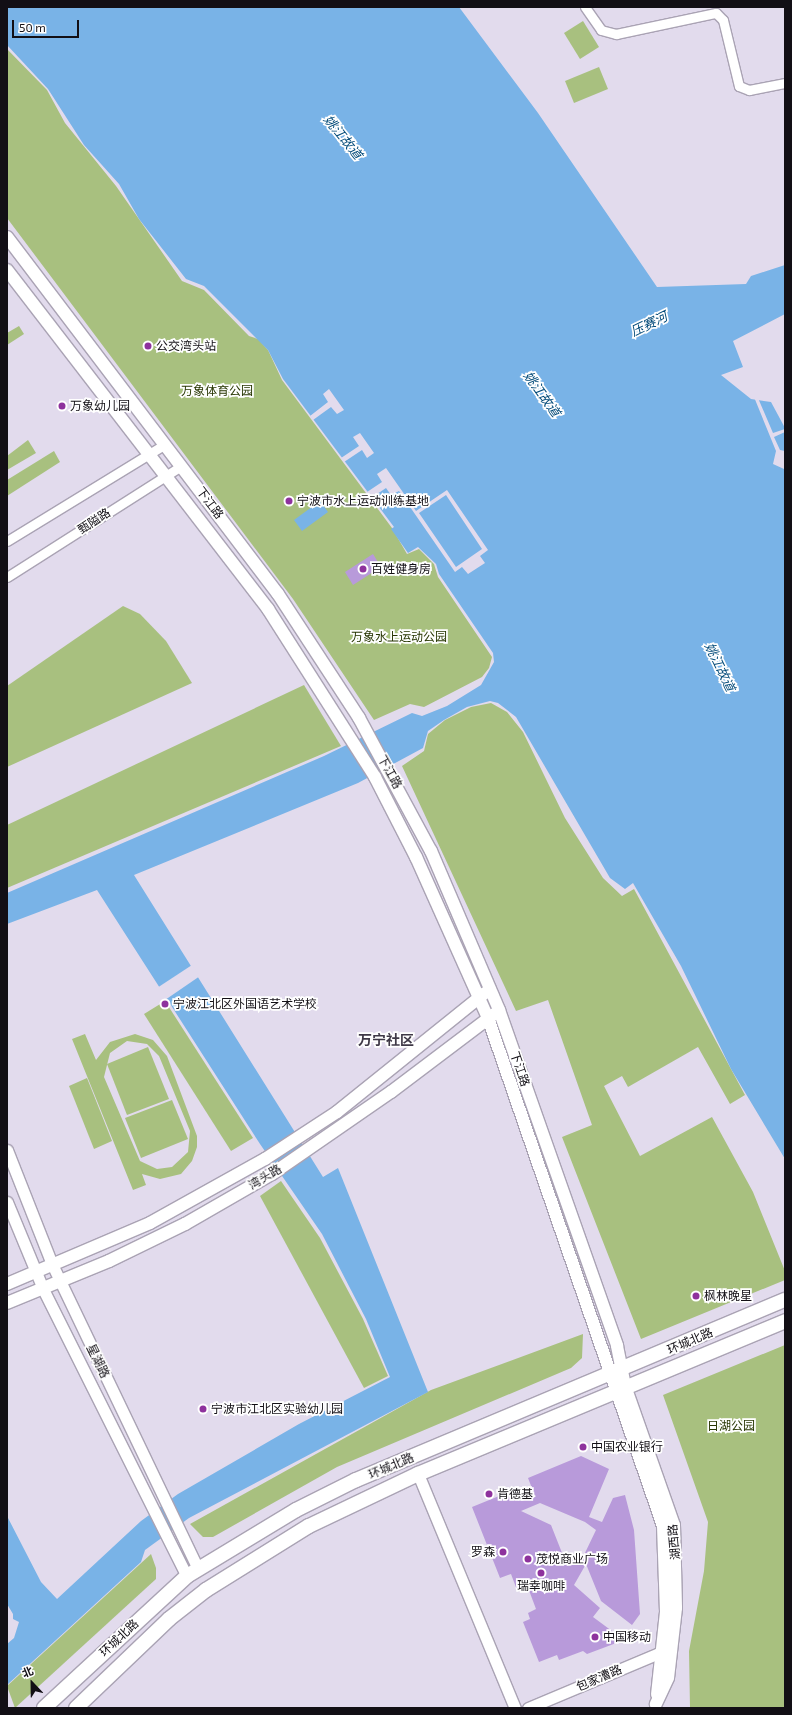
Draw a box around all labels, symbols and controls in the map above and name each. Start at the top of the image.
scale bar [14,12,81,38]
text: 50 m [19,20,46,34]
water label: 姚江故道 [321,112,365,162]
water label: 压赛河 [628,308,670,340]
place label: 公交湾头站 [156,339,216,353]
marker: 公交湾头站 [143,341,153,351]
water label: 姚江故道 [520,368,564,420]
park label: 万象体育公园 [181,384,253,398]
place label: 万象幼儿园 [70,399,130,413]
marker: 万象幼儿园 [57,401,67,411]
street label: 下江路 [193,484,227,522]
place label: 宁波市水上运动训练基地 [297,494,429,508]
marker: 宁波市水上运动训练基地 [284,496,294,506]
street label: 甄隘路 [75,505,113,537]
place label: 百姓健身房 [371,562,431,576]
marker: 百姓健身房 [358,564,368,574]
park label: 万象水上运动公园 [351,630,447,644]
water label: 姚江故道 [702,640,738,694]
street label: 下江路 [375,753,405,791]
place label: 宁波江北区外国语艺术学校 [173,997,317,1011]
marker: 宁波江北区外国语艺术学校 [160,999,170,1009]
district label: 万宁社区 [358,1032,414,1048]
street label: 下江路 [507,1050,533,1088]
street label: 湾头路 [246,1162,284,1192]
place label: 枫林晚星 [704,1289,752,1303]
marker: 枫林晚星 [691,1291,701,1301]
street label: 环城北路 [665,1325,715,1357]
street label: 星湖路 [84,1342,112,1380]
place label: 宁波市江北区实验幼儿园 [211,1402,343,1416]
marker: 宁波市江北区实验幼儿园 [198,1404,208,1414]
park label: 日湖公园 [707,1419,755,1433]
place label: 中国农业银行 [591,1440,663,1454]
marker: 中国农业银行 [578,1442,588,1452]
street label: 环城北路 [366,1450,416,1482]
place label: 肯德基 [497,1487,533,1501]
marker: 肯德基 [484,1489,494,1499]
street label: 湖西路 [665,1523,683,1561]
place label: 罗森 [471,1545,495,1559]
marker: 罗森 [498,1547,508,1557]
place label: 茂悦商业广场 [536,1552,608,1566]
marker: 茂悦商业广场 [523,1554,533,1564]
marker: 瑞幸咖啡 [536,1568,546,1578]
place label: 瑞幸咖啡 [517,1579,565,1593]
street label: 环城北路 [97,1616,141,1660]
place label: 中国移动 [603,1630,651,1644]
marker: 中国移动 [590,1632,600,1642]
street label: 包家漕路 [574,1662,624,1694]
north arrow [12,1663,52,1703]
text: 北 [20,1663,35,1679]

